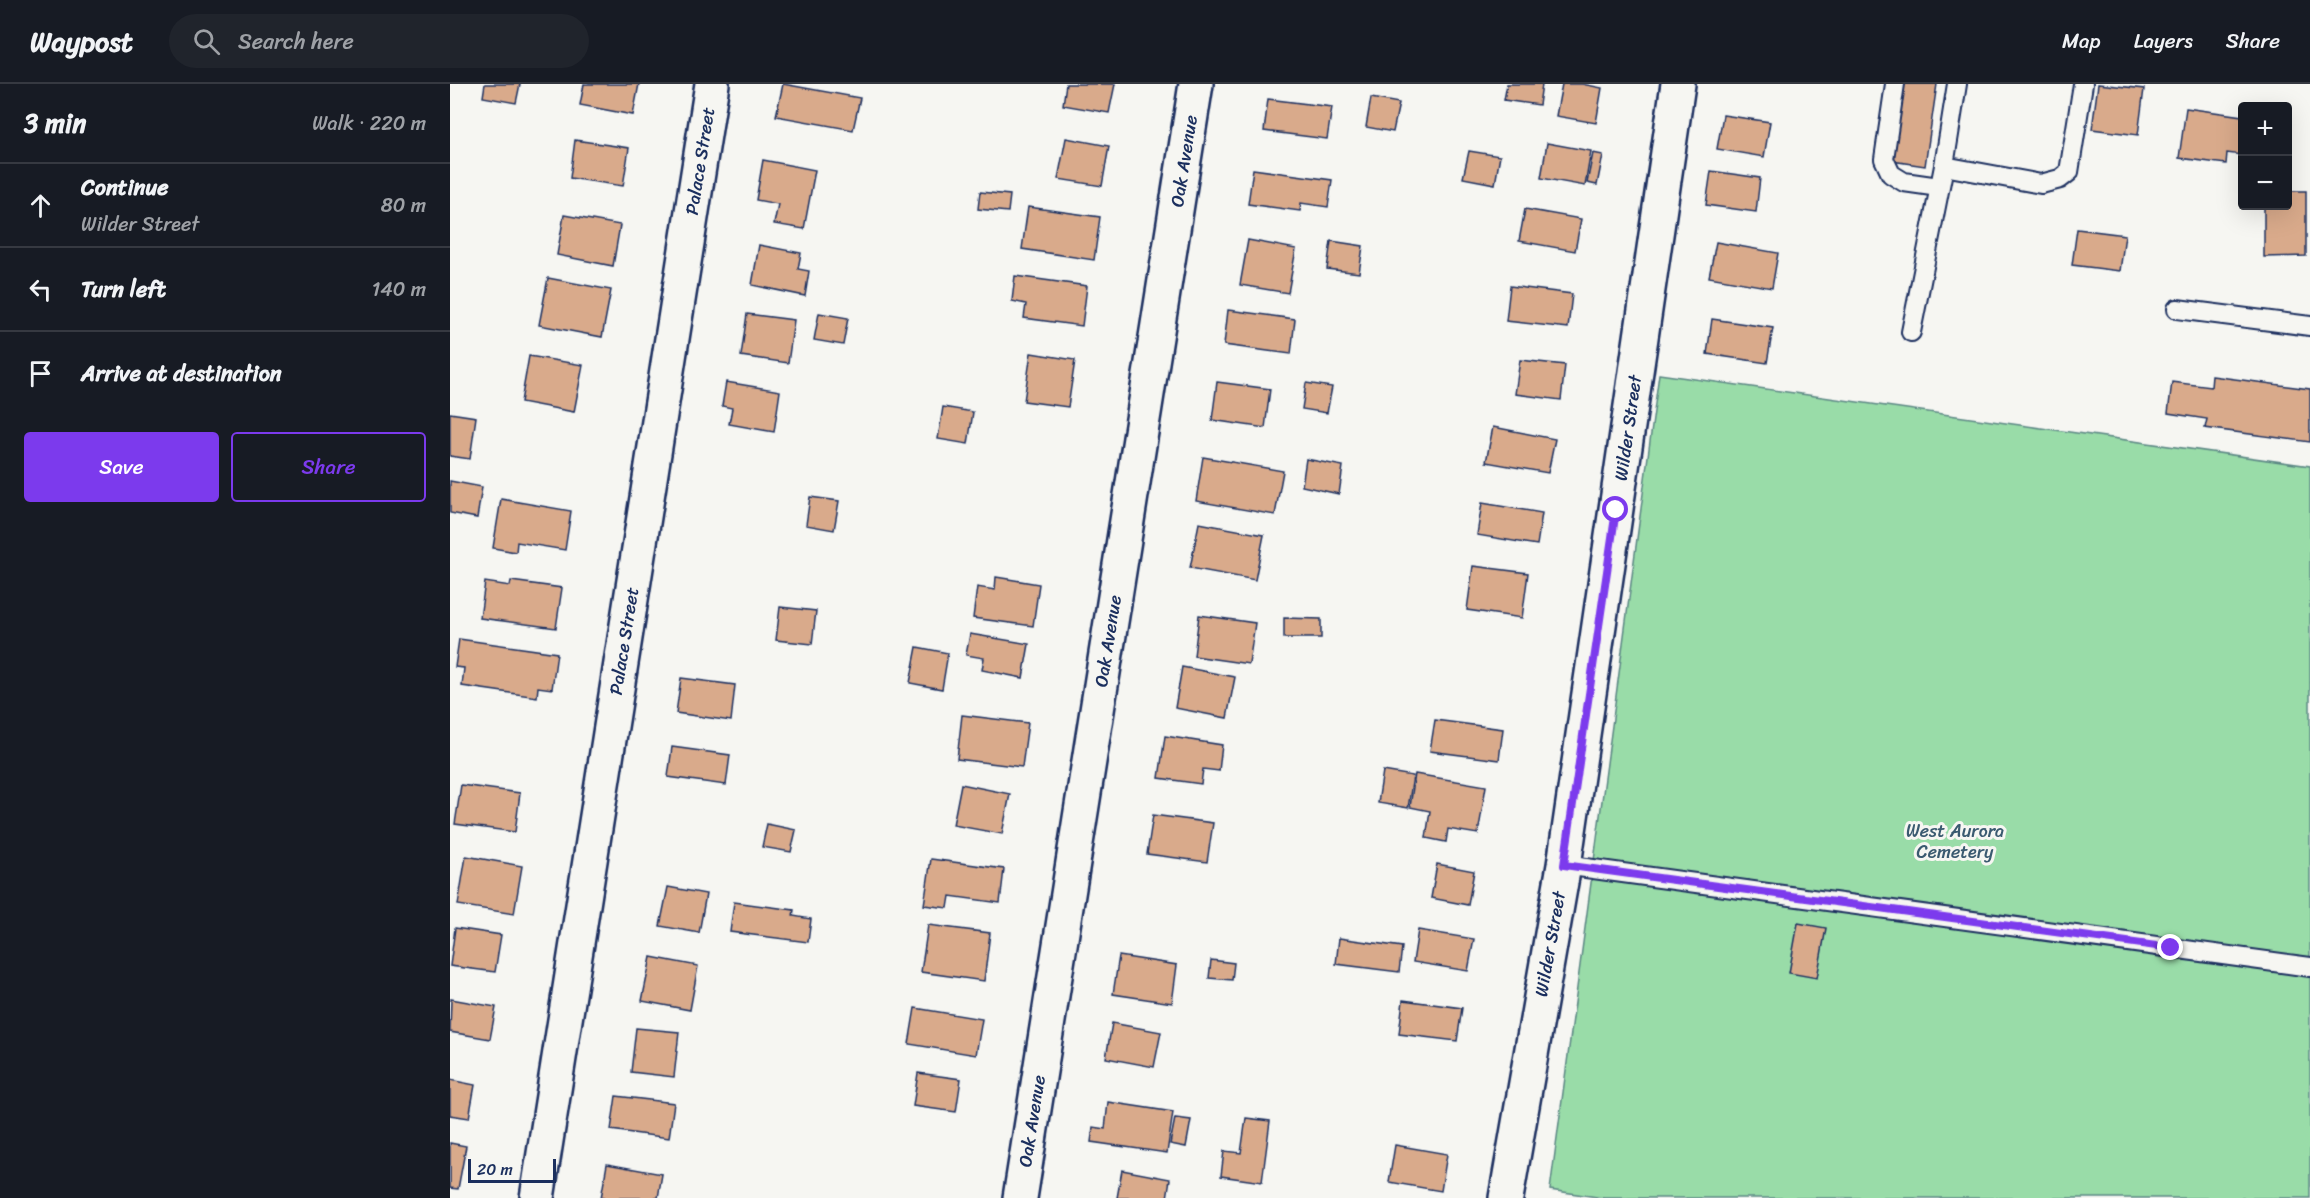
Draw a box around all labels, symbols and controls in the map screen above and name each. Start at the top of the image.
search box [169,14,589,68]
text: Waypost [30,17,133,66]
text: Search here [238,22,354,61]
text: Map [2062,22,2101,60]
text: Layers [2134,22,2193,60]
text: Share [2226,22,2280,60]
icon: search [190,25,223,58]
text: 3 min [24,100,86,146]
map controls [2238,102,2292,210]
button: + [2238,102,2292,156]
street label: Palace Street [676,105,724,217]
text: Walk · 220 m [312,106,426,141]
street label: Oak Avenue [1161,113,1207,209]
button: − [2238,156,2292,210]
text: Continue [81,168,169,207]
text: 80 m [381,188,426,223]
icon: ahead [24,189,57,222]
text: Wilder Street [81,207,199,242]
text: Turn left [81,270,166,309]
text: 140 m [372,272,426,307]
icon: left [24,273,57,306]
text: Arrive at destination [81,354,282,393]
icon: arrive [24,357,57,390]
street label: Wilder Street [1605,372,1651,483]
button: Save [24,432,219,502]
button: Share [231,432,426,502]
route start [1602,496,1628,522]
street label: Palace Street [600,585,648,697]
street label: Oak Avenue [1085,593,1131,689]
park label: West Aurora Cemetery [1906,815,2004,868]
street label: Wilder Street [1525,888,1575,999]
route end [2157,934,2183,960]
street label: Oak Avenue [1009,1073,1055,1169]
text: 20 m [477,1155,513,1184]
scale bar [468,1156,556,1184]

